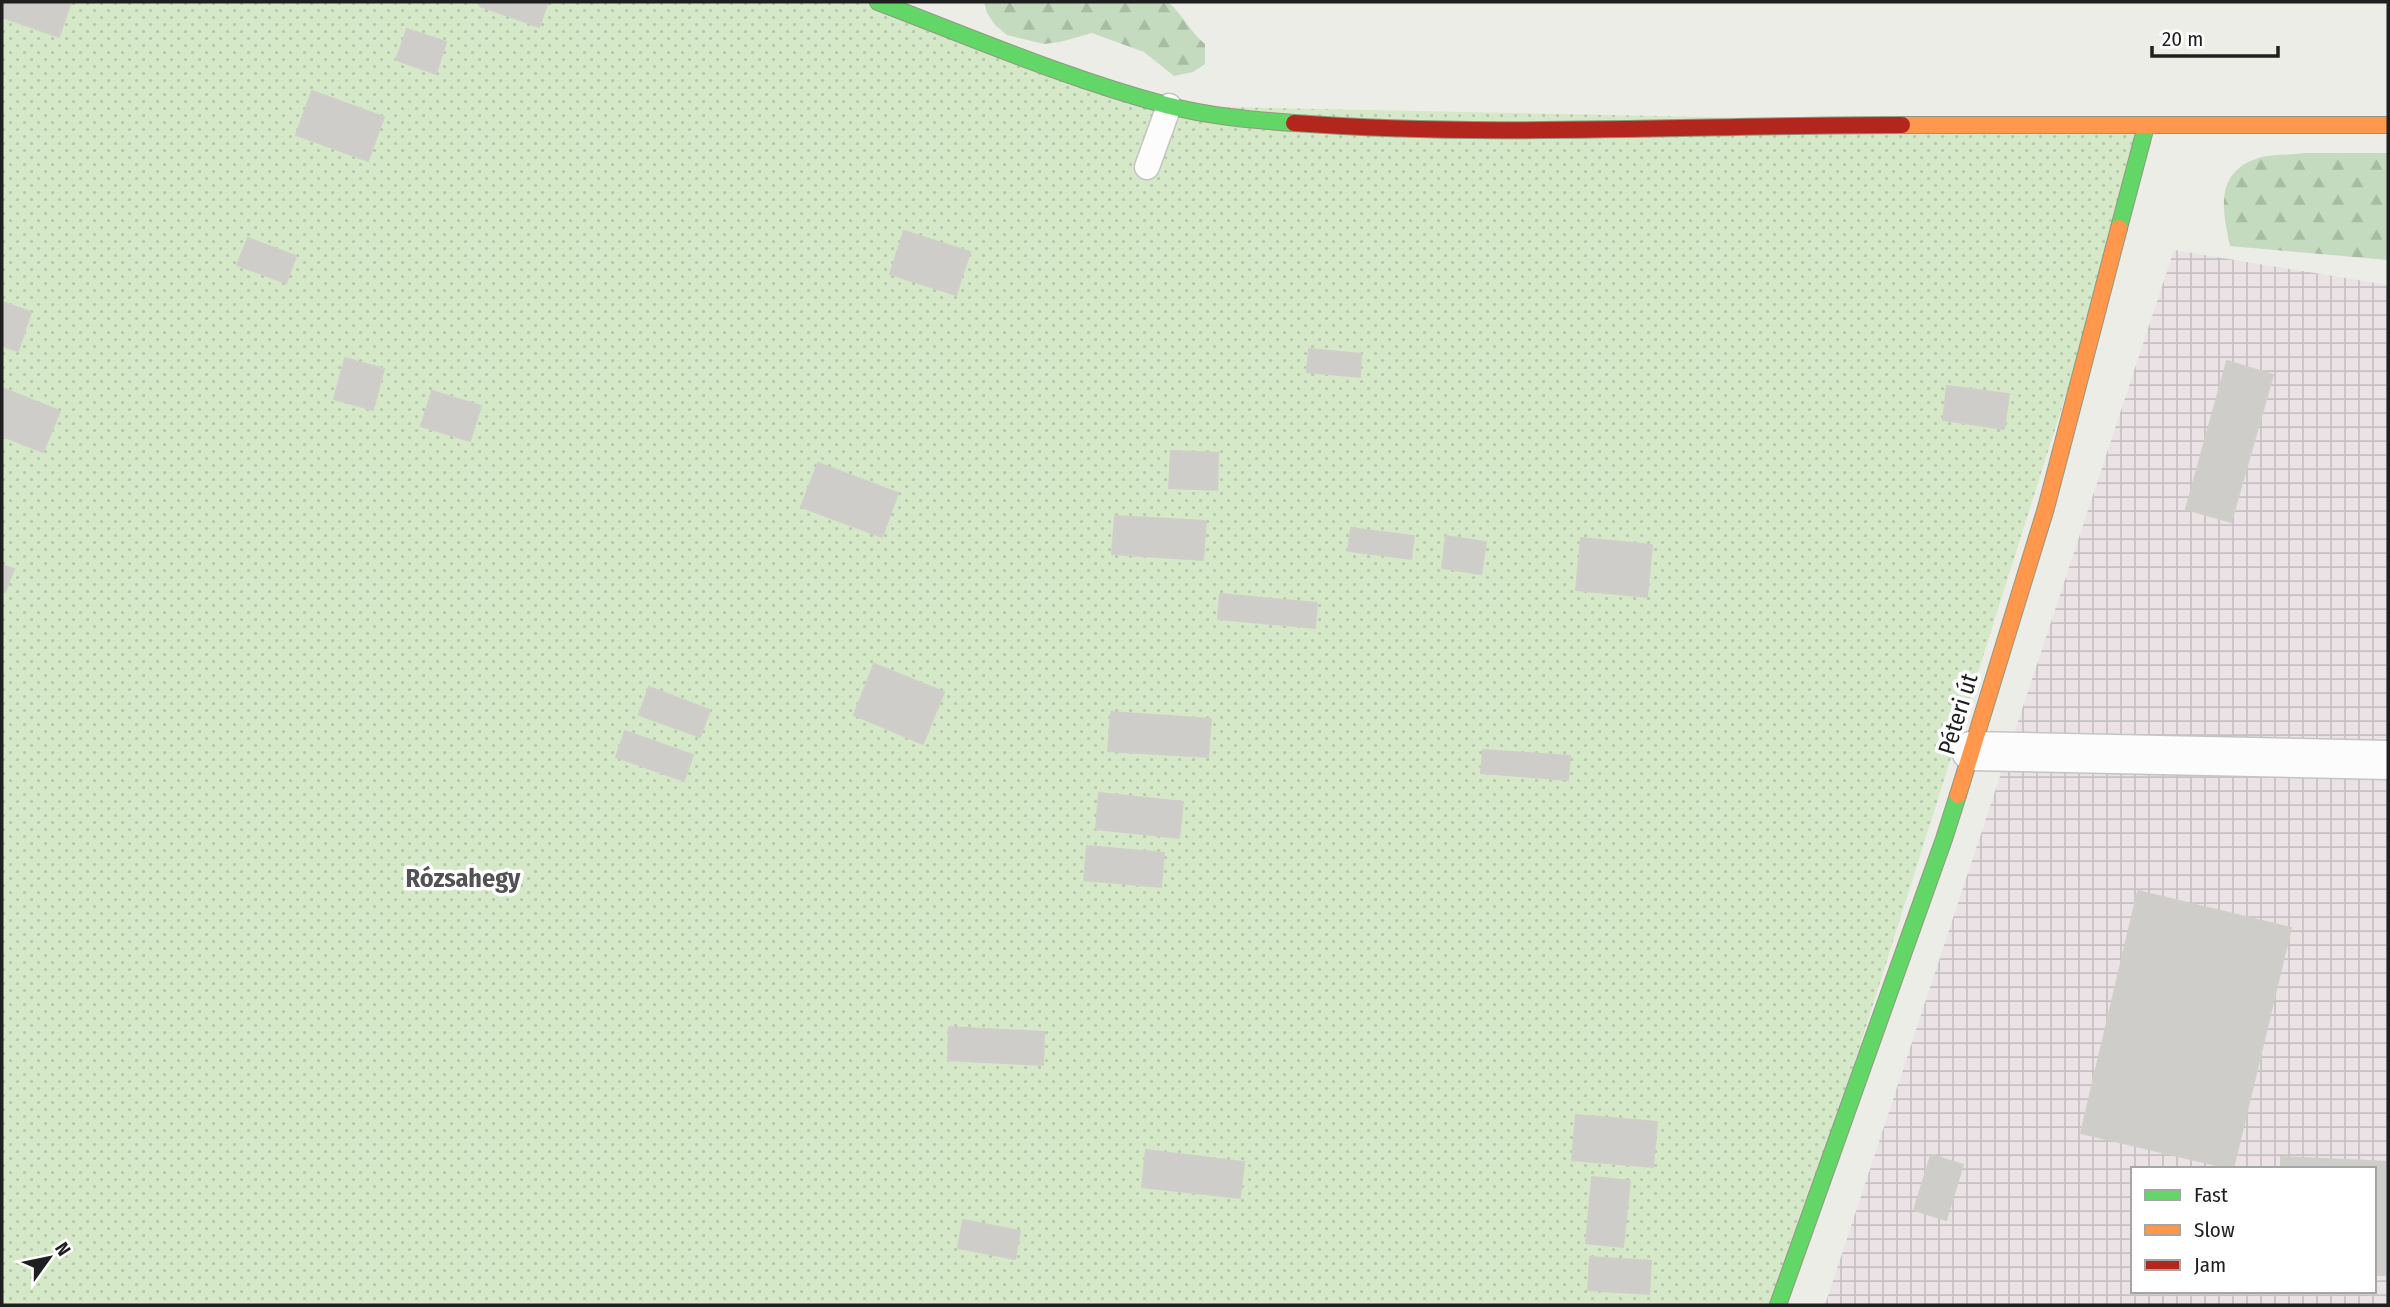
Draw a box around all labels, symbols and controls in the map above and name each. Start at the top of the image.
scale bar [2152,14,2278,58]
text: 20 m [2162,26,2203,52]
street label: Péteri út [1932,670,1984,758]
district label: Rózsahegy [406,863,521,894]
legend [2131,1167,2376,1293]
text: Fast [2194,1182,2228,1208]
text: Slow [2194,1217,2235,1243]
north arrow [14,1223,84,1293]
text: N [50,1238,76,1260]
text: Jam [2194,1252,2226,1278]

